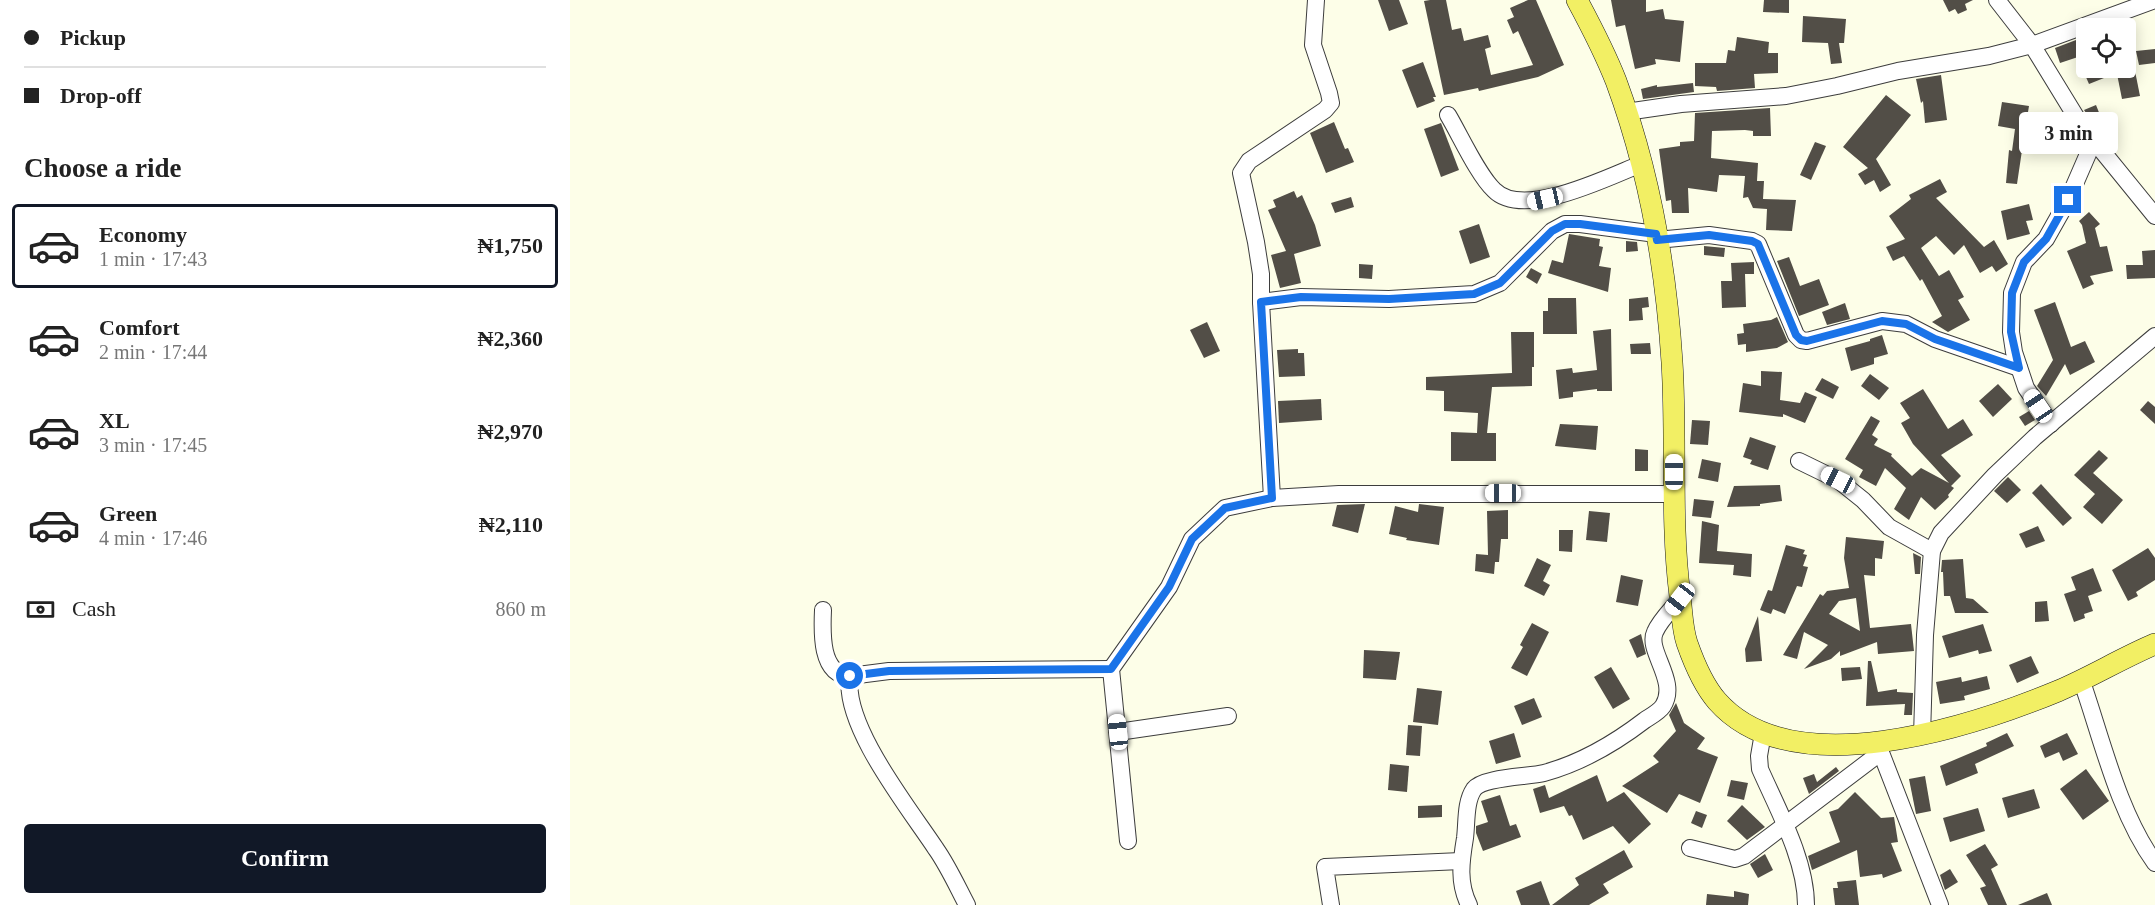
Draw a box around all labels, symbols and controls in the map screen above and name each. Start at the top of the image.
map controls [2076,18,2136,78]
button: locate [2076,18,2136,78]
text: Pickup [60,25,126,50]
text: Drop-off [60,83,141,108]
callout: 3 min [2018,113,2117,155]
text: 3 min [2044,122,2093,144]
text: Choose a ride [24,153,182,183]
car [1525,186,1565,212]
route end [2054,186,2081,213]
icon: car [27,219,81,273]
text: Economy [99,222,187,247]
text: ₦1,750 [478,233,543,258]
text: 1 min · 17:43 [99,248,207,270]
icon: car [27,312,81,366]
text: Comfort [99,315,180,340]
text: ₦2,360 [478,326,543,351]
text: 2 min · 17:44 [99,341,207,363]
car [2020,386,2056,426]
icon: car [27,405,81,459]
text: XL [99,408,130,433]
text: ₦2,970 [478,419,543,444]
text: 3 min · 17:45 [99,434,207,456]
car [1665,454,1683,490]
car [1818,464,1858,496]
car [1485,484,1521,502]
icon: car [27,498,81,552]
text: Green [99,501,157,526]
text: ₦2,110 [479,512,543,537]
text: 4 min · 17:46 [99,527,207,549]
car [1662,579,1698,619]
icon: cash [24,593,57,626]
text: Cash [72,596,116,621]
text: 860 m [495,598,546,620]
route start [836,662,863,689]
car [1107,713,1129,751]
button: Confirm [24,824,546,893]

